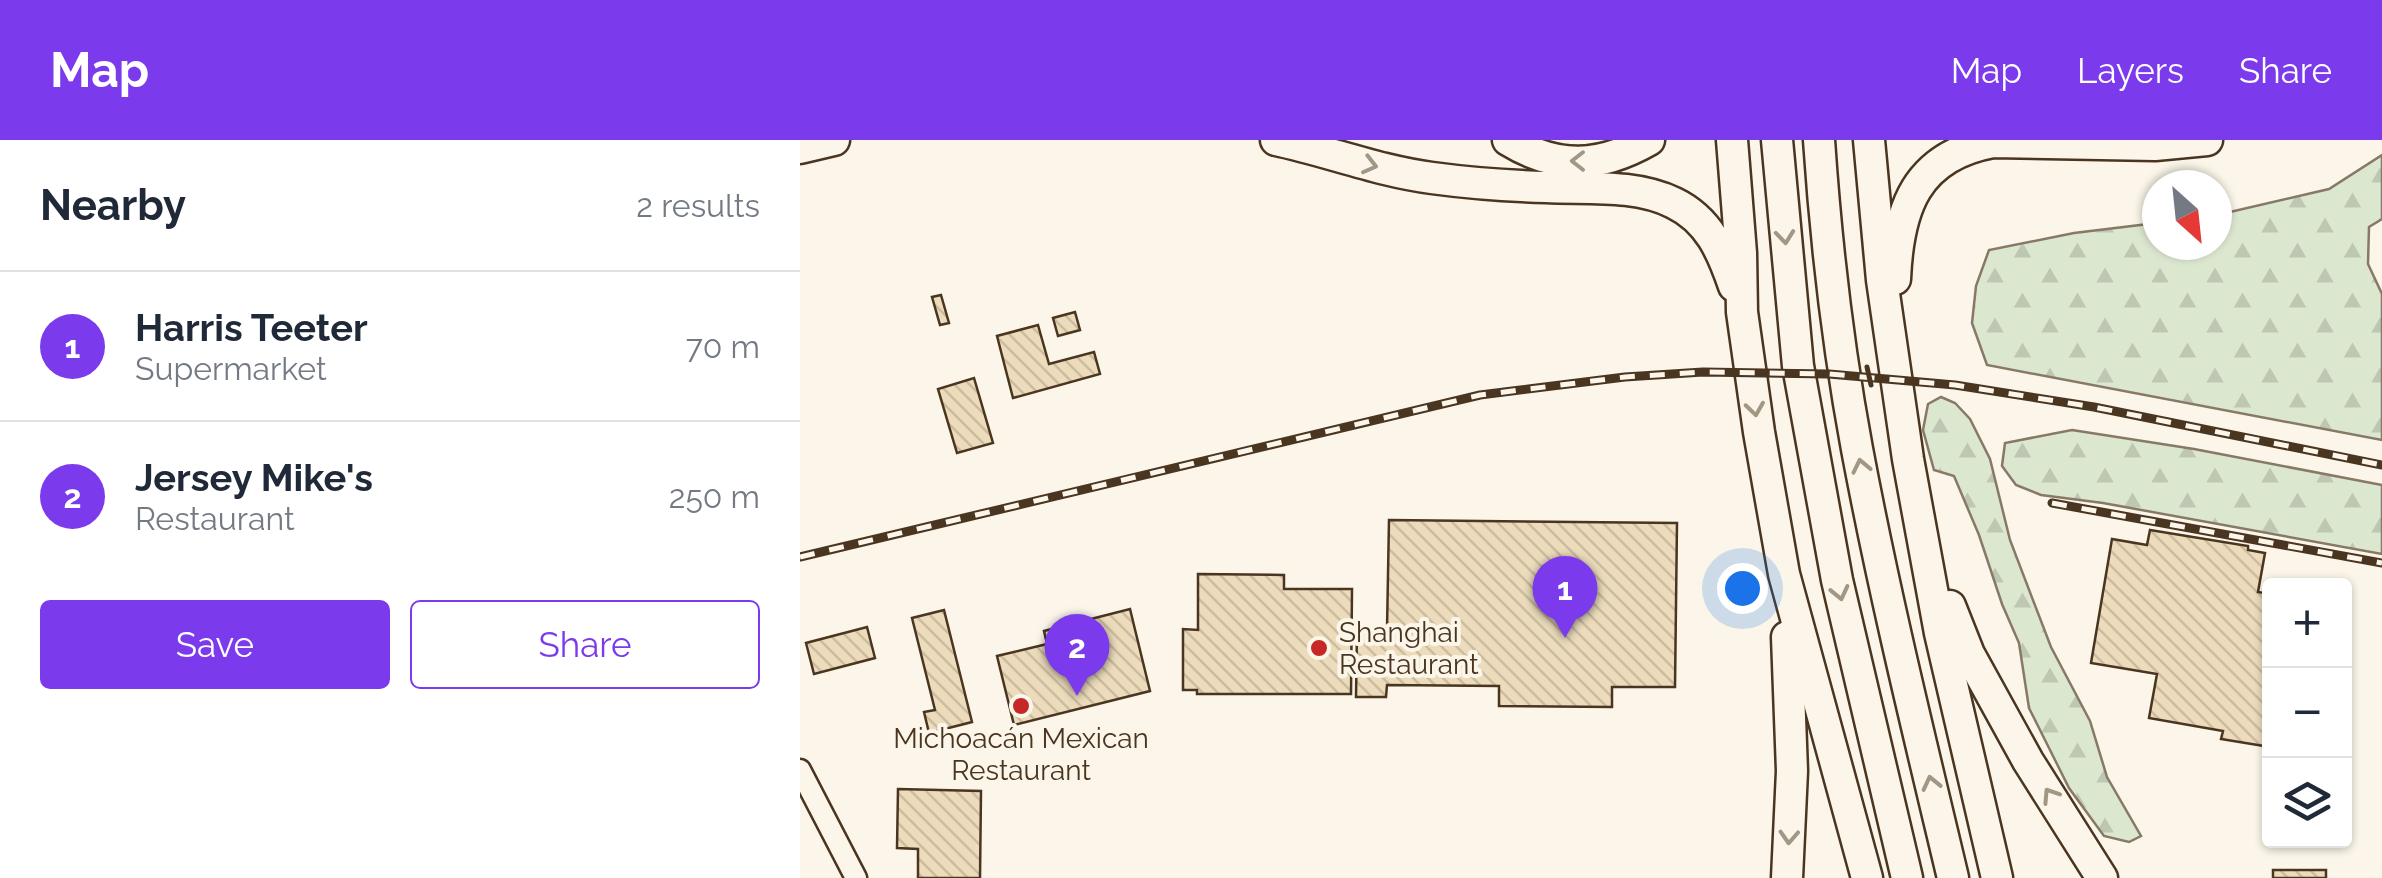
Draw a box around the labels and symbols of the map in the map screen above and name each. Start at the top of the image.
one-way arrow [1570,150,1586,172]
one-way arrow [1361,153,1378,174]
north arrow [2142,170,2232,260]
one-way arrow [1774,230,1796,246]
one-way arrow [1744,401,1765,417]
one-way arrow [1851,458,1872,475]
pin: 1 [1532,556,1598,638]
your location [1717,563,1768,614]
one-way arrow [1829,584,1850,601]
pin: 2 [1044,614,1110,696]
place label: Shanghai Restaurant [1339,616,1479,681]
marker: Shanghai Restaurant [1308,637,1330,659]
marker: Michoacán Mexican Restaurant [1010,695,1032,717]
place label: Michoacán Mexican Restaurant [893,722,1149,787]
one-way arrow [1922,775,1943,792]
one-way arrow [2044,788,2063,806]
one-way arrow [1779,829,1800,845]

